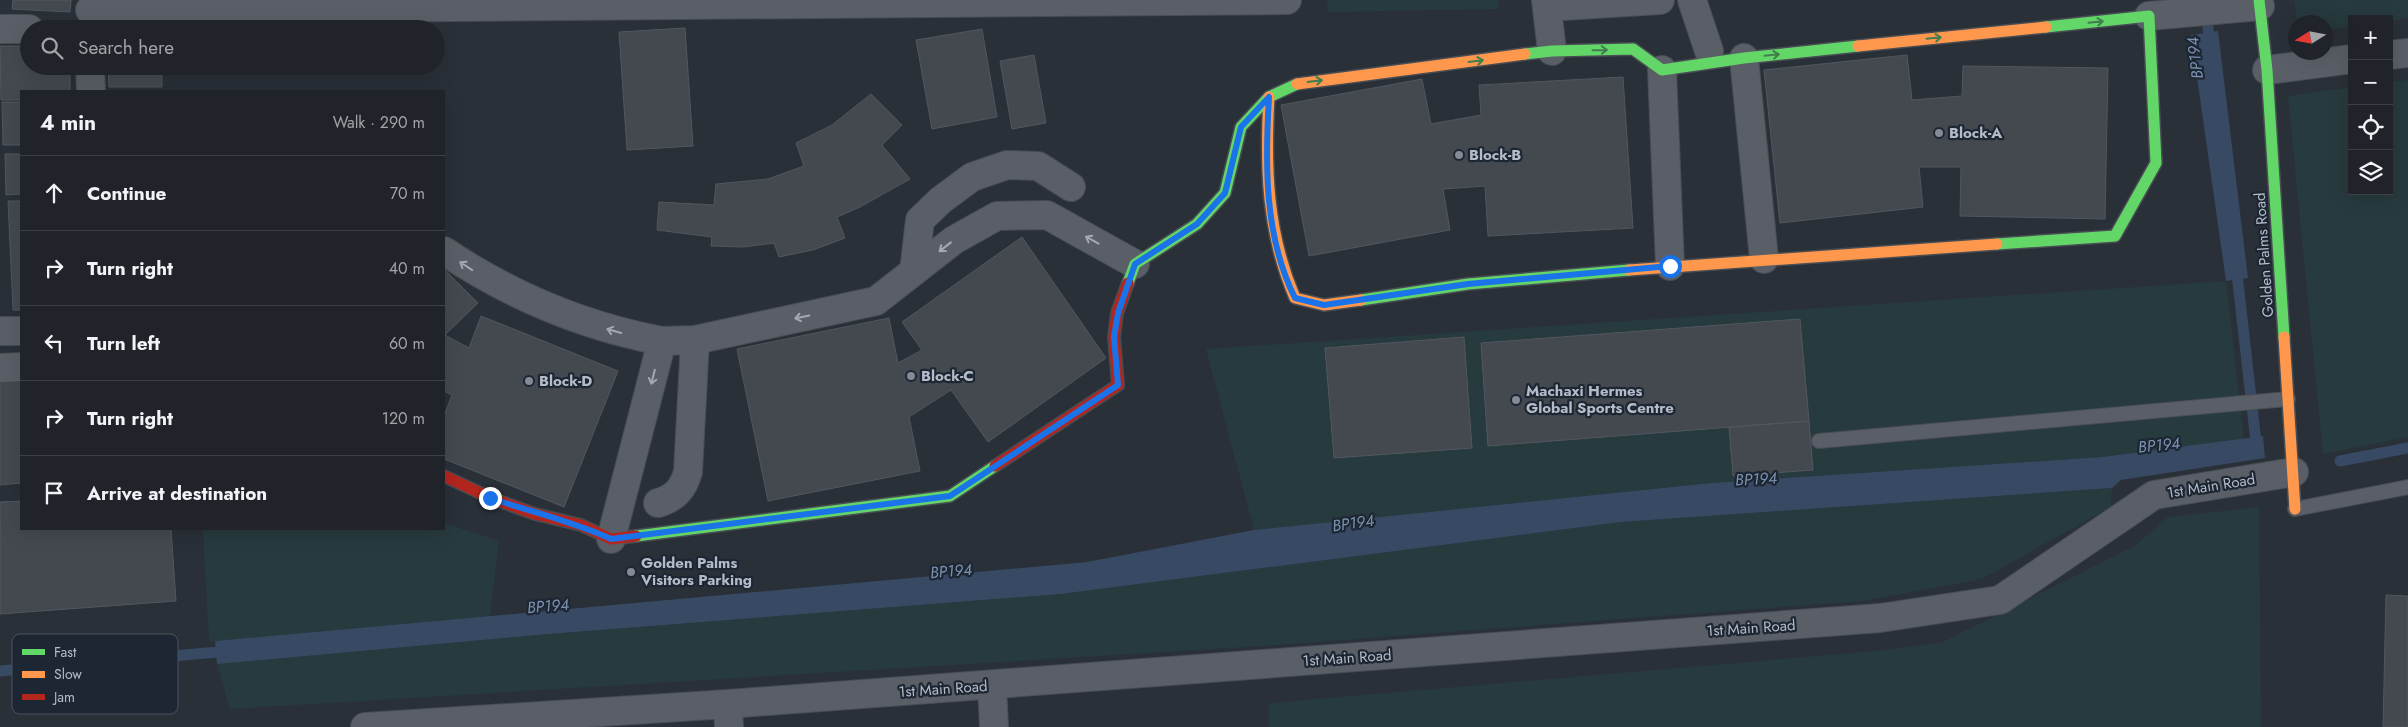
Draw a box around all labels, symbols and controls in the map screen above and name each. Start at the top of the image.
north arrow [2288,15,2333,60]
map controls [2348,15,2393,195]
button: + [2348,15,2393,60]
one-way arrow [2087,17,2103,27]
search box [20,20,445,75]
one-way arrow [1926,33,1942,43]
icon: search [38,34,66,62]
text: Search here [78,34,174,61]
water label: BP194 [2181,36,2209,80]
one-way arrow [1592,45,1608,55]
one-way arrow [1764,50,1780,60]
one-way arrow [1468,56,1484,66]
button: − [2348,60,2393,105]
one-way arrow [1306,76,1322,86]
button: locate [2348,105,2393,150]
text: 4 min [40,108,96,138]
text: Walk · 290 m [333,111,425,134]
place label: Block-A [1949,122,2003,144]
marker: Block-A [1933,127,1945,139]
place label: Block-B [1469,144,1521,166]
marker: Block-B [1453,149,1465,161]
button: layers [2348,150,2393,195]
icon: ahead [40,179,68,207]
text: Continue [87,180,166,207]
text: 70 m [390,182,425,205]
street label: Golden Palms Road [2249,192,2279,318]
one-way arrow [1085,235,1100,244]
one-way arrow [939,242,952,253]
icon: right [40,254,68,282]
text: Turn right [87,255,173,282]
route start [1659,255,1682,278]
text: 40 m [389,257,425,280]
one-way arrow [459,261,473,271]
one-way arrow [795,313,811,322]
one-way arrow [607,325,623,335]
icon: left [40,329,68,357]
text: Turn left [87,330,160,357]
text: 60 m [389,332,425,355]
place label: Block-C [921,365,974,387]
one-way arrow [647,368,657,384]
place label: Block-D [539,370,592,392]
marker: Block-C [905,370,917,382]
marker: Block-D [523,375,535,387]
place label: Machaxi Hermes Global Sports Centre [1526,380,1674,419]
marker: Machaxi Hermes Global Sports Centre [1510,394,1522,406]
icon: right [40,404,68,432]
text: Turn right [87,405,173,432]
text: 120 m [382,407,425,430]
water label: BP194 [2137,431,2181,459]
water label: BP194 [1734,466,1778,492]
street label: 1st Main Road [2165,468,2257,504]
icon: arrive [40,479,68,507]
text: Arrive at destination [87,480,267,507]
route end [479,487,502,510]
water label: BP194 [1331,509,1375,537]
place label: Golden Palms Visitors Parking [640,552,752,591]
water label: BP194 [929,558,973,584]
marker: Golden Palms Visitors Parking [625,566,637,578]
water label: BP194 [526,593,570,619]
street label: 1st Main Road [1706,614,1796,642]
legend [12,634,178,714]
text: Fast [54,642,77,662]
street label: 1st Main Road [1302,644,1392,672]
text: Slow [54,664,82,684]
street label: 1st Main Road [898,675,988,703]
text: Jam [52,687,75,707]

